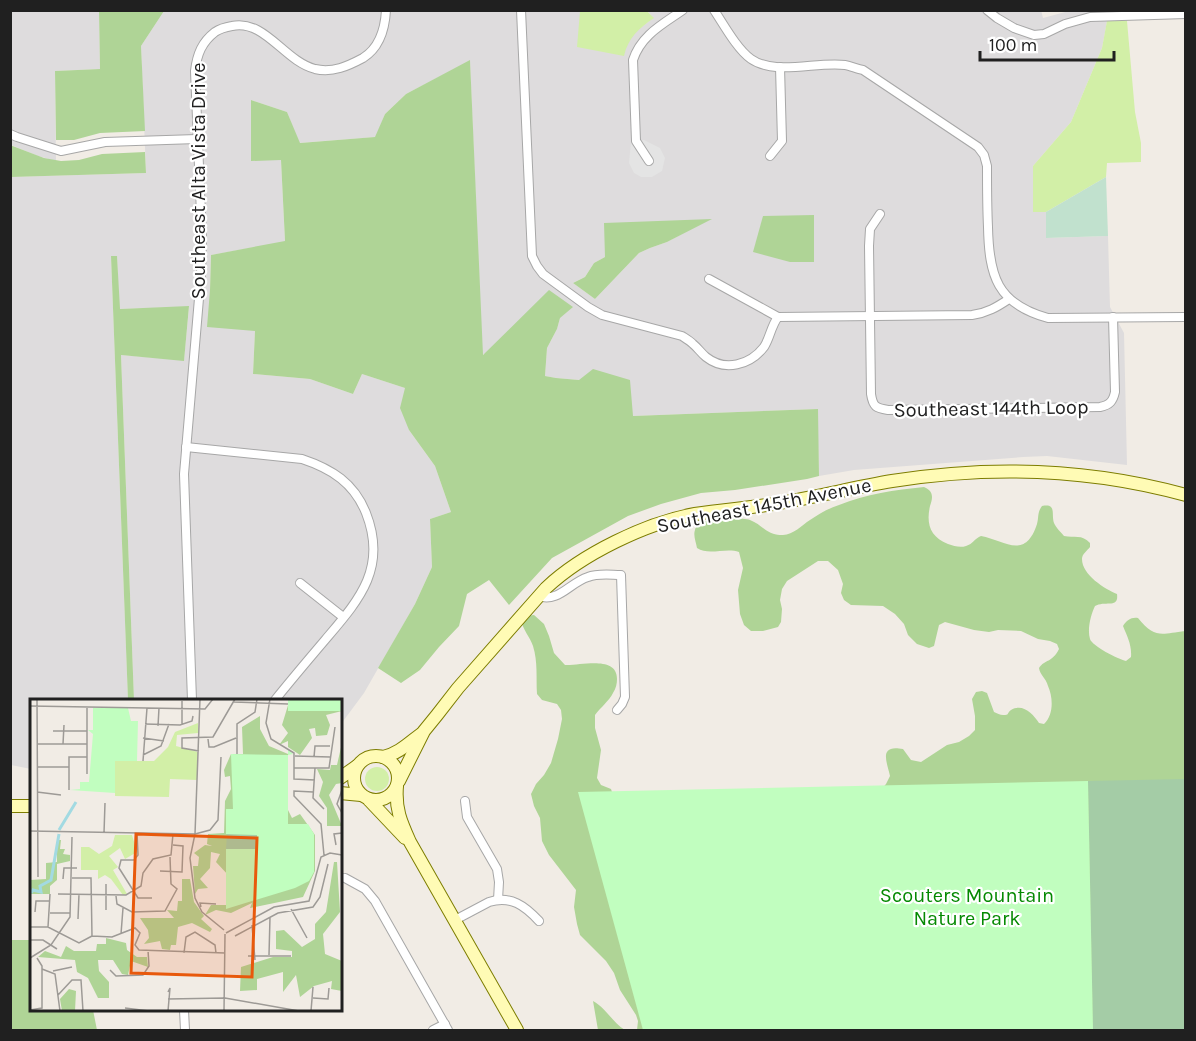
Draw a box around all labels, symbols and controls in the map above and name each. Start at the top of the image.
scale bar [980,24,1114,62]
text: 100 m [989,34,1037,56]
street label: Southeast Alta Vista Drive [187,63,210,299]
street label: Southeast 144th Loop [893,395,1089,422]
street label: Southeast 145th Avenue [655,473,873,538]
inset map [30,699,342,1011]
park label: Scouters Mountain Nature Park [880,884,1054,930]

